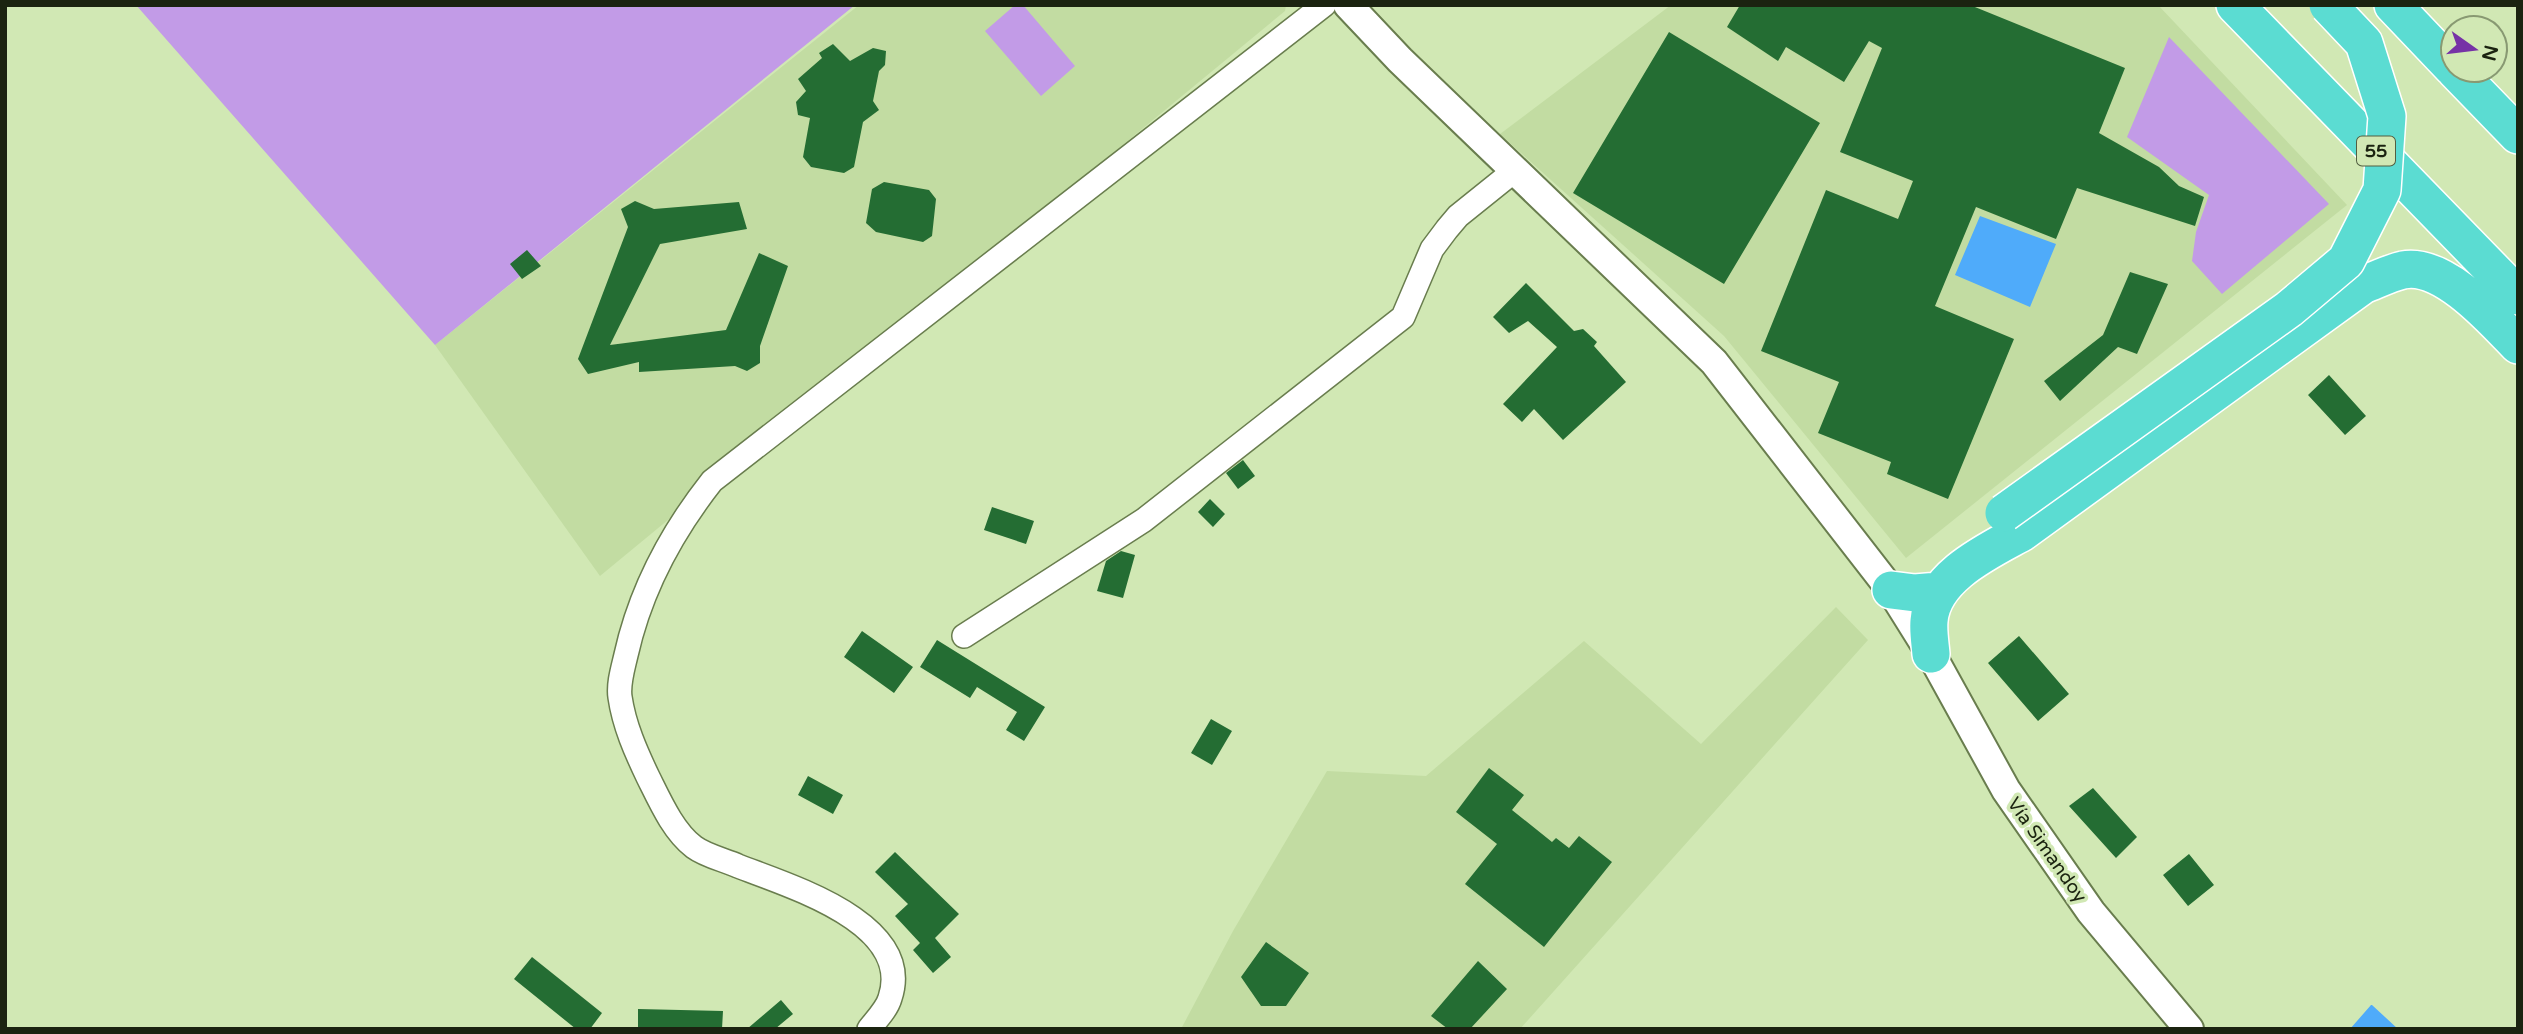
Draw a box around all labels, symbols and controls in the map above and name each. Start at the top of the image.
north arrow [2439,14,2509,84]
text: N [2477,43,2502,63]
road number: 55 [2357,136,2395,166]
street label: Vía Simandoy [2003,793,2091,907]

